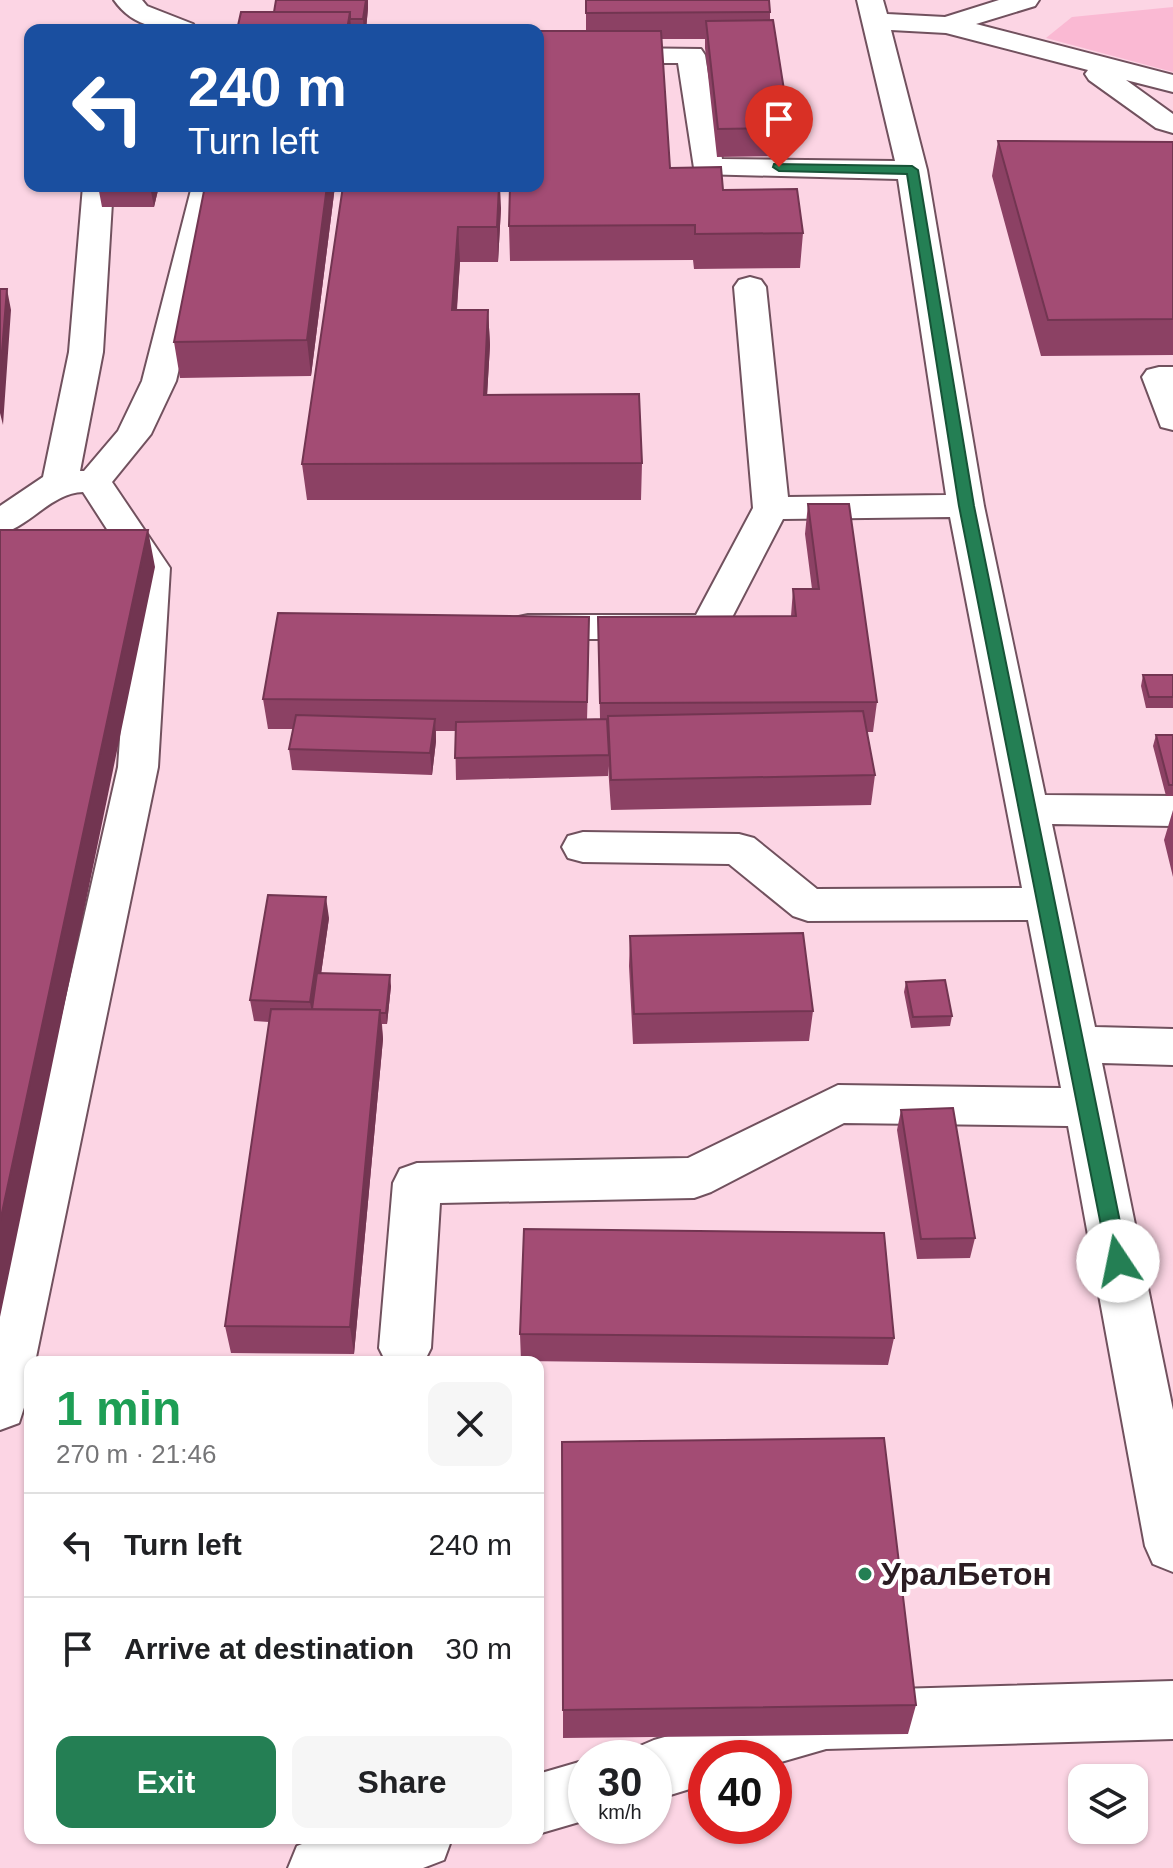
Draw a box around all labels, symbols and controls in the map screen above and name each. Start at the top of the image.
text: 240 m [188,55,347,118]
icon: left [56,56,160,160]
pin [745,85,813,167]
icon: arrive [757,97,801,141]
text: Turn left [188,121,319,162]
position arrow [1076,1219,1160,1303]
text: 1 min [56,1382,181,1435]
button: close [428,1382,512,1466]
text: 270 m · 21:46 [56,1439,216,1469]
icon: left [56,1523,100,1567]
text: Turn left [124,1528,242,1561]
text: 240 m [429,1528,512,1561]
place label: УралБетон [881,1556,1052,1592]
marker: УралБетон [856,1565,874,1583]
icon: arrive [56,1627,100,1671]
text: Arrive at destination [124,1632,414,1665]
text: 30 m [445,1632,512,1665]
button: Exit [56,1736,276,1828]
button: Share [292,1736,512,1828]
speed limit sign: 40 [688,1740,792,1844]
text: 30 [598,1760,642,1804]
map controls [1068,1764,1148,1844]
button: layers [1068,1764,1148,1844]
text: km/h [598,1801,642,1823]

